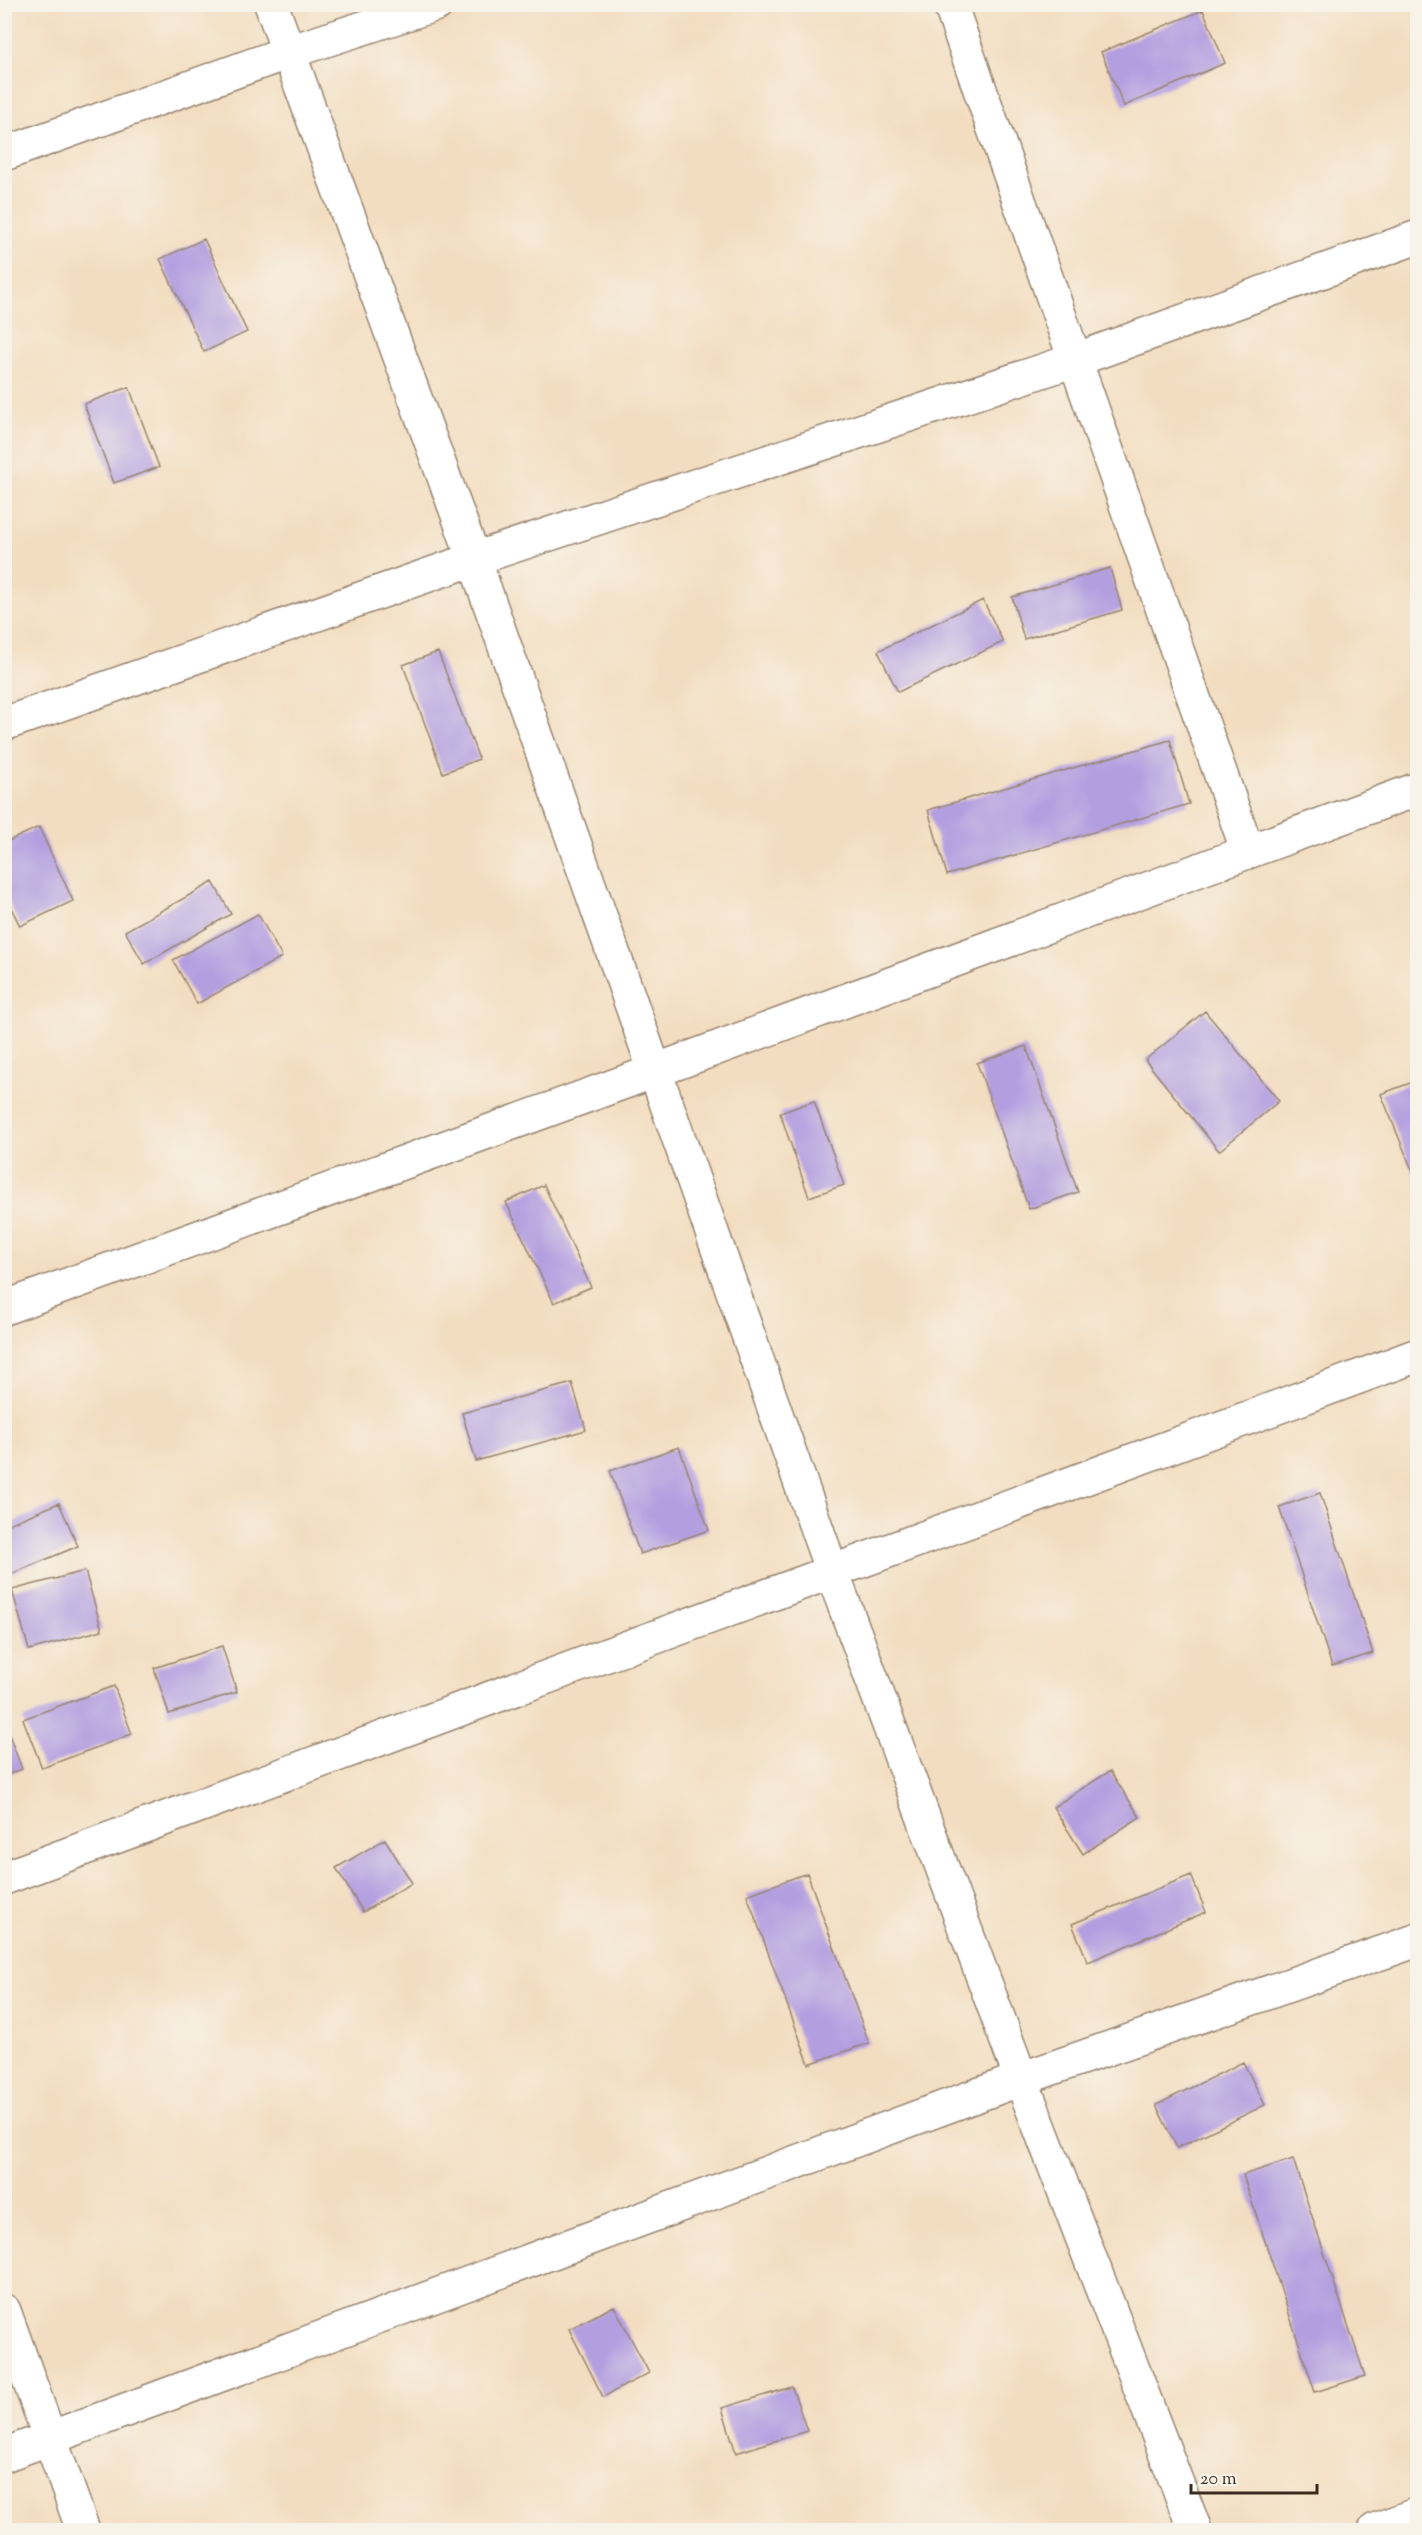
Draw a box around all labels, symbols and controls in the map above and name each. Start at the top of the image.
scale bar [1191,2457,1317,2495]
text: 20 m [1200,2467,1237,2493]

